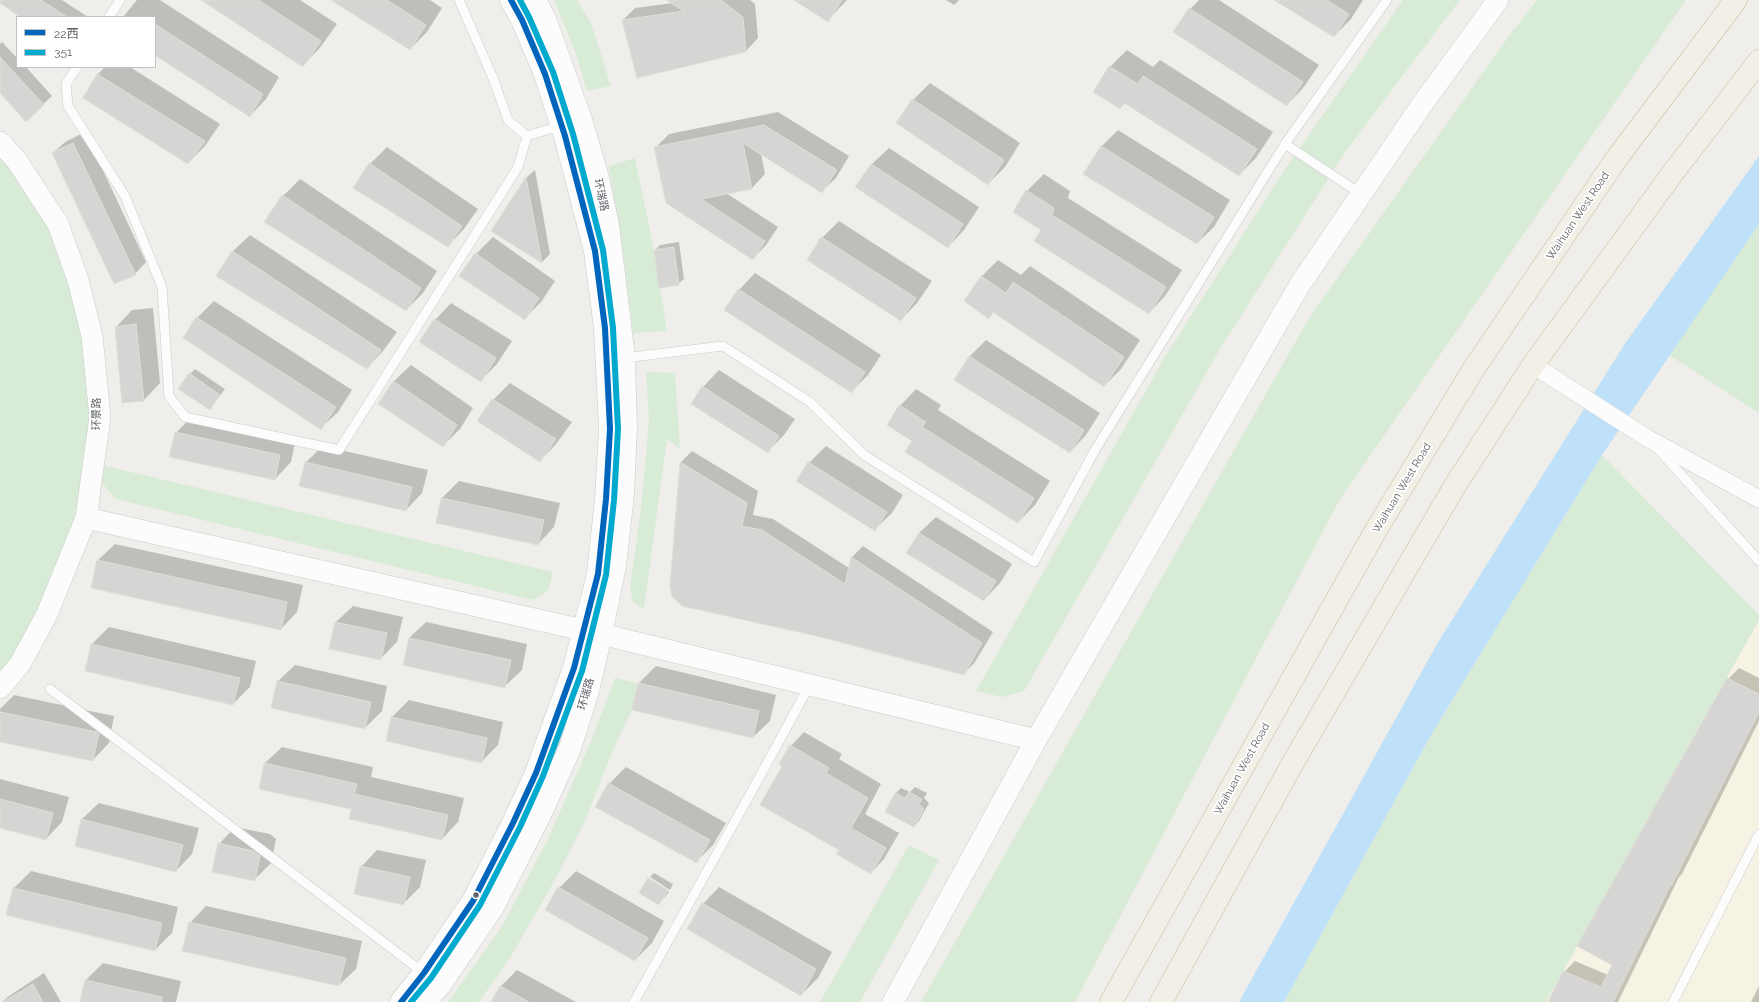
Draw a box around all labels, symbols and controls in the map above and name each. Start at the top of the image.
legend [16,16,156,68]
text: 22西 [54,27,79,41]
text: 351 [54,45,72,59]
street label: Waihuan West Road [1544,170,1612,262]
street label: 环瑞路 [591,177,611,213]
street label: 环景路 [90,398,104,430]
street label: Waihuan West Road [1370,441,1434,535]
street label: 环瑞路 [575,676,597,712]
street label: Waihuan West Road [1211,721,1273,817]
unlabelled marker [471,890,481,900]

